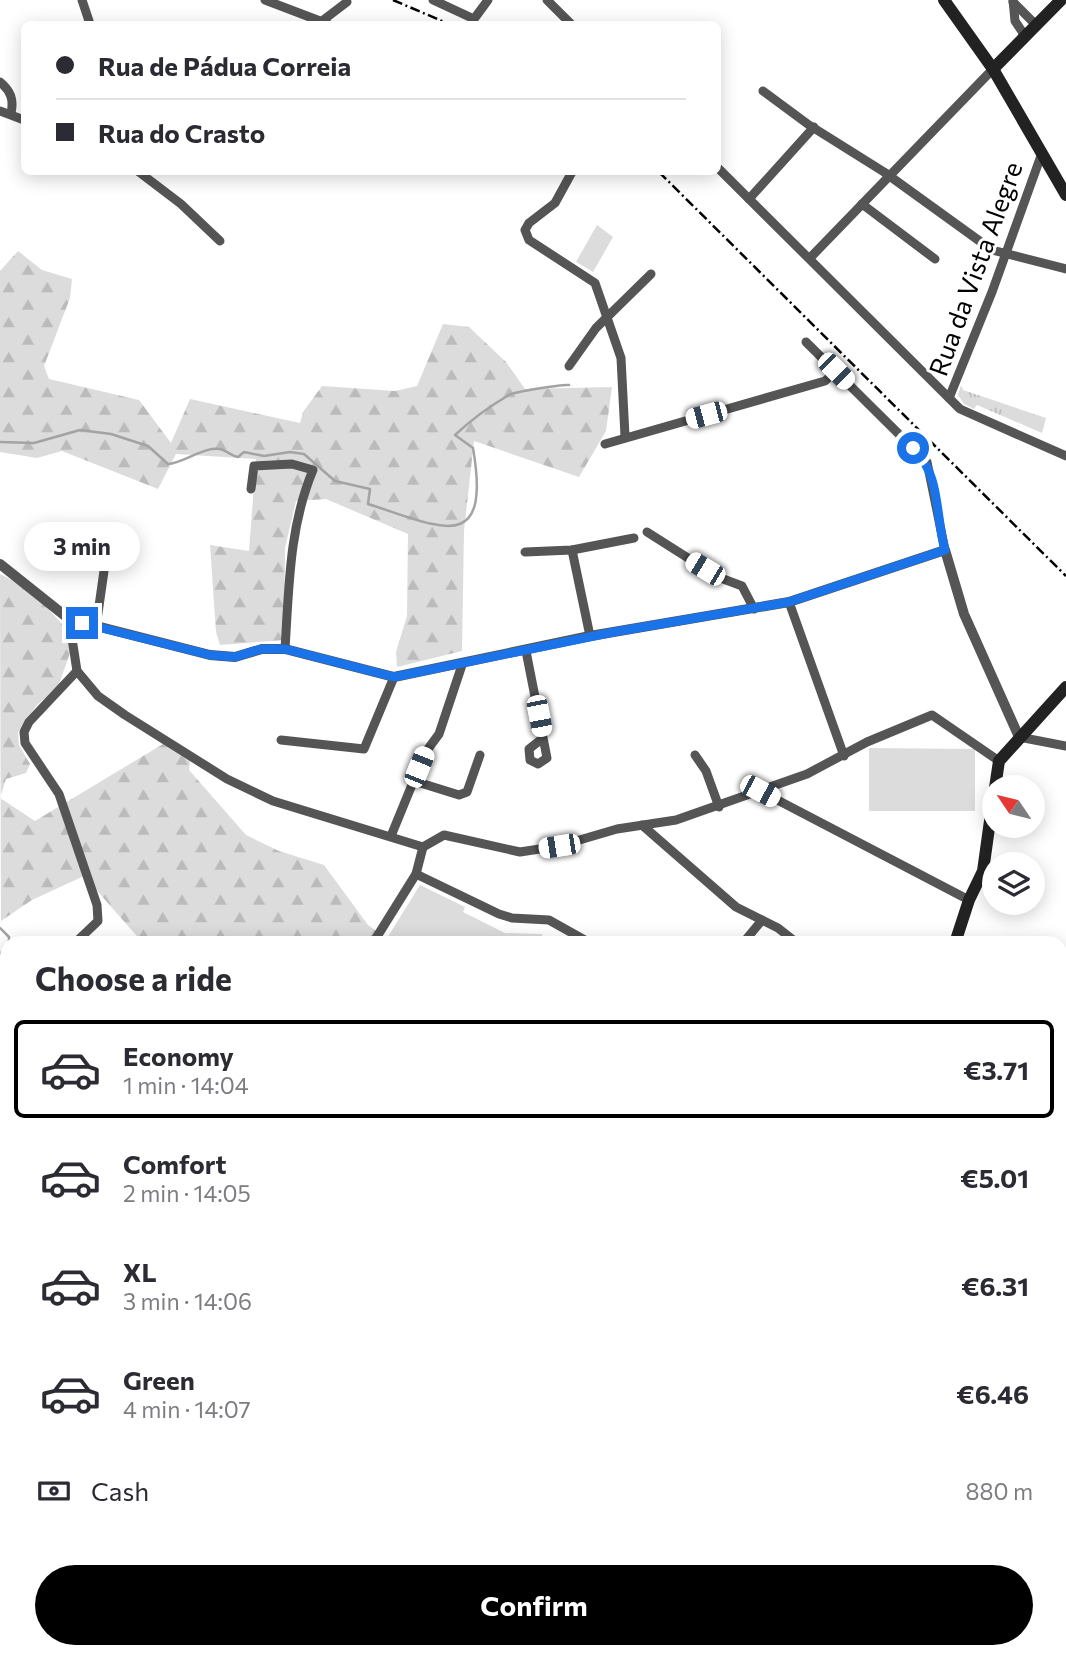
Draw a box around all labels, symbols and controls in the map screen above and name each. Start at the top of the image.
text: Rua de Pádua Correia [98,50,351,81]
text: Rua do Crasto [98,117,265,148]
street label: Rua da Vista Alegre [921,157,1028,380]
car [814,349,859,393]
car [683,399,730,431]
route start [897,432,929,464]
callout: 3 min [24,522,140,570]
text: 3 min [53,532,111,560]
car [682,549,729,589]
route end [66,607,98,639]
car [525,693,554,739]
car [402,744,437,790]
car [737,772,784,810]
north arrow [982,775,1045,838]
map controls [982,775,1045,915]
car [537,832,582,860]
button: layers [982,852,1045,915]
text: Choose a ride [35,958,232,998]
icon: car [39,1038,102,1101]
text: Economy [123,1040,234,1071]
text: €3.71 [963,1054,1029,1085]
text: 1 min · 14:04 [123,1071,249,1099]
icon: car [39,1146,102,1209]
text: Comfort [123,1148,226,1179]
text: €5.01 [960,1162,1029,1193]
text: 2 min · 14:05 [123,1179,251,1207]
icon: car [39,1254,102,1317]
text: XL [123,1256,157,1287]
text: €6.31 [961,1270,1029,1301]
text: 3 min · 14:06 [123,1287,252,1315]
icon: car [39,1362,102,1425]
text: Green [123,1364,195,1395]
text: €6.46 [956,1378,1029,1409]
text: 4 min · 14:07 [123,1395,251,1423]
icon: cash [35,1472,73,1510]
text: Cash [91,1475,149,1506]
text: 880 m [966,1477,1033,1505]
button: Confirm [35,1565,1033,1645]

